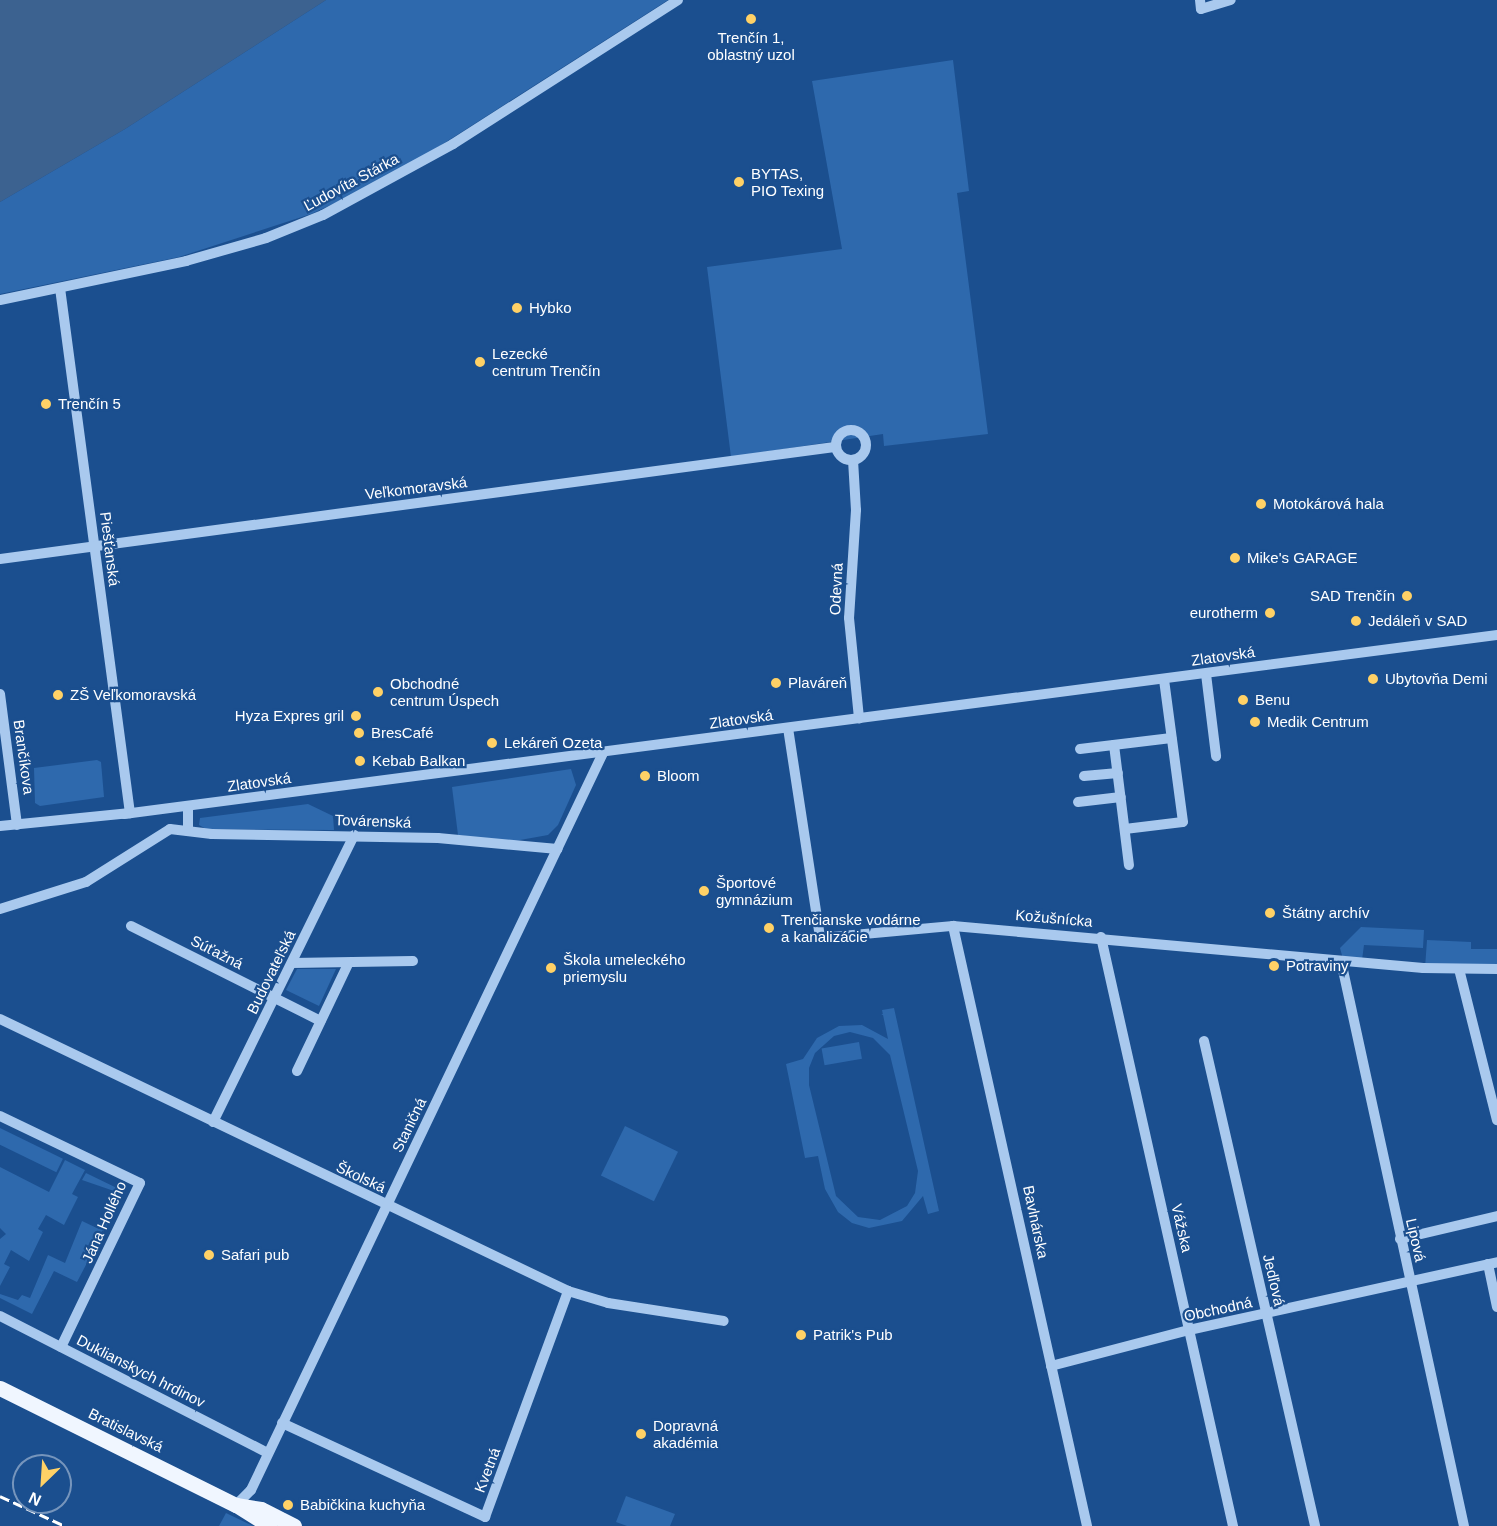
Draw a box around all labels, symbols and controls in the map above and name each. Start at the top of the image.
marker: Trenčín 1, oblastný uzol [744,12,758,26]
place label: Trenčín 1, oblastný uzol [707,28,795,63]
street label: Ľudovíta Stárka [300,149,402,215]
place label: BYTAS, PIO Texing [751,164,824,199]
marker: BYTAS, PIO Texing [732,175,746,189]
place label: Hybko [529,299,572,317]
marker: Hybko [510,301,524,315]
place label: Lezecké centrum Trenčín [492,344,601,379]
marker: Lezecké centrum Trenčín [473,355,487,369]
place label: Trenčín 5 [58,395,121,413]
marker: Trenčín 5 [39,397,53,411]
street label: Veľkomoravská [364,473,468,503]
place label: Motokárová hala [1273,495,1384,513]
marker: Motokárová hala [1254,497,1268,511]
street label: Piešťanská [97,511,123,587]
place label: Mike's GARAGE [1247,549,1357,567]
marker: Mike's GARAGE [1228,551,1242,565]
street label: Odevná [826,562,846,616]
place label: SAD Trenčín [1310,587,1395,605]
marker: SAD Trenčín [1400,589,1414,603]
place label: eurotherm [1190,604,1258,622]
marker: eurotherm [1263,606,1277,620]
place label: Jedáleň v SAD [1368,612,1467,630]
marker: Jedáleň v SAD [1349,614,1363,628]
street label: Zlatovská [1190,643,1256,669]
place label: Ubytovňa Demi [1385,670,1488,688]
marker: Ubytovňa Demi [1366,672,1380,686]
place label: Obchodné centrum Úspech [390,674,499,709]
place label: Plaváreň [788,674,847,692]
marker: Plaváreň [769,676,783,690]
marker: Obchodné centrum Úspech [371,685,385,699]
place label: ZŠ Veľkomoravská [70,686,196,704]
marker: ZŠ Veľkomoravská [51,688,65,702]
place label: Benu [1255,691,1290,709]
marker: Benu [1236,693,1250,707]
street label: Zlatovská [708,706,774,732]
place label: Hyza Expres gril [235,707,344,725]
marker: Hyza Expres gril [349,709,363,723]
place label: Medik Centrum [1267,713,1369,731]
marker: Medik Centrum [1248,715,1262,729]
street label: Brančíkova [10,719,38,795]
place label: BresCafé [371,724,434,742]
marker: BresCafé [352,726,366,740]
place label: Lekáreň Ozeta [504,734,602,752]
marker: Lekáreň Ozeta [485,736,499,750]
place label: Kebab Balkan [372,752,465,770]
marker: Kebab Balkan [353,754,367,768]
place label: Bloom [657,767,700,785]
street label: Zlatovská [226,769,292,795]
marker: Bloom [638,769,652,783]
street label: Továrenská [334,811,412,831]
place label: Športové gymnázium [716,873,793,908]
marker: Športové gymnázium [697,884,711,898]
place label: Štátny archív [1282,904,1370,922]
street label: Kožušnícka [1015,906,1093,930]
marker: Štátny archív [1263,906,1277,920]
place label: Trenčianske vodárne a kanalizácie [781,910,921,945]
marker: Trenčianske vodárne a kanalizácie [762,921,776,935]
street label: Budovateľská [243,927,299,1017]
street label: Súťažná [188,931,246,973]
place label: Škola umeleckého priemyslu [563,950,686,985]
place label: Potraviny [1286,957,1349,975]
marker: Potraviny [1267,959,1281,973]
marker: Škola umeleckého priemyslu [544,961,558,975]
street label: Staničná [388,1095,430,1155]
street label: Školská [333,1158,389,1196]
street label: Jána Hollého [78,1178,130,1266]
street label: Bavlnárska [1019,1184,1053,1260]
street label: Vážska [1168,1202,1196,1254]
street label: Lipová [1402,1216,1430,1264]
place label: Safari pub [221,1246,289,1264]
marker: Safari pub [202,1248,216,1262]
street label: Jedľová [1259,1252,1289,1308]
street label: Obchodná [1182,1293,1254,1325]
place label: Patrik's Pub [813,1326,893,1344]
marker: Patrik's Pub [794,1328,808,1342]
street label: Duklianskych hrdinov [74,1331,208,1411]
street label: Bratislavská [86,1404,166,1456]
place label: Dopravná akadémia [653,1416,718,1451]
marker: Dopravná akadémia [634,1427,648,1441]
street label: Kvetná [470,1445,504,1495]
north arrow [12,1454,72,1514]
text: N [26,1489,44,1509]
place label: Babičkina kuchyňa [300,1496,425,1514]
marker: Babičkina kuchyňa [281,1498,295,1512]

